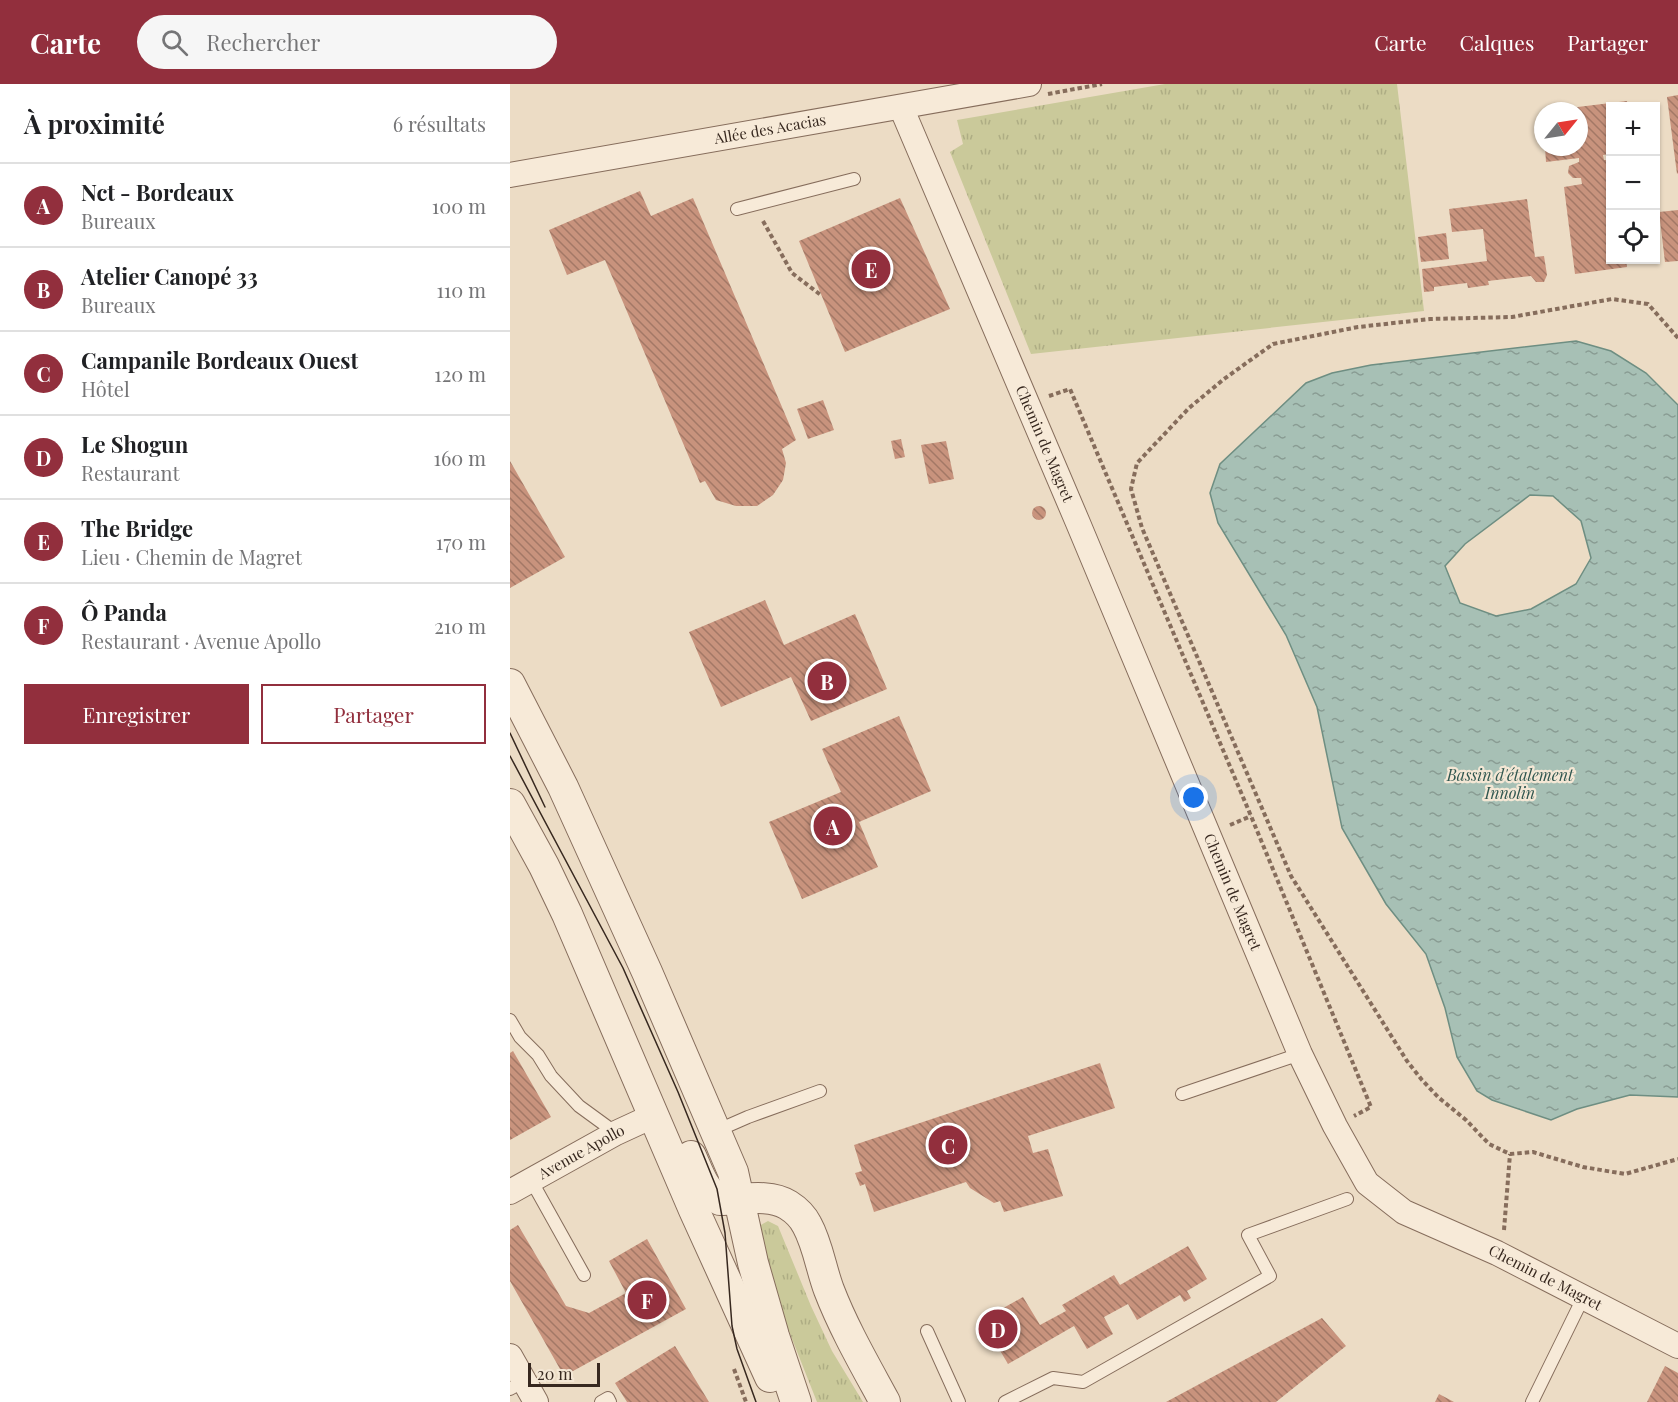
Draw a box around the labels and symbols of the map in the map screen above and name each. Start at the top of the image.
north arrow [1534,102,1588,156]
street label: Allée des Acacias [711,109,827,148]
pin: E [852,246,890,291]
street label: Chemin de Magret [1012,382,1079,505]
pin: B [808,658,846,704]
water label: Bassin d'étalement Innolin [1446,764,1574,803]
your location [1179,783,1208,812]
pin: A [814,804,852,848]
street label: Chemin de Magret [1200,830,1267,954]
street label: Avenue Apollo [534,1119,628,1184]
pin: C [928,1122,968,1168]
street label: Chemin de Magret [1486,1240,1607,1315]
pin: F [628,1278,666,1322]
pin: D [978,1306,1018,1352]
scale bar [528,1360,600,1388]

